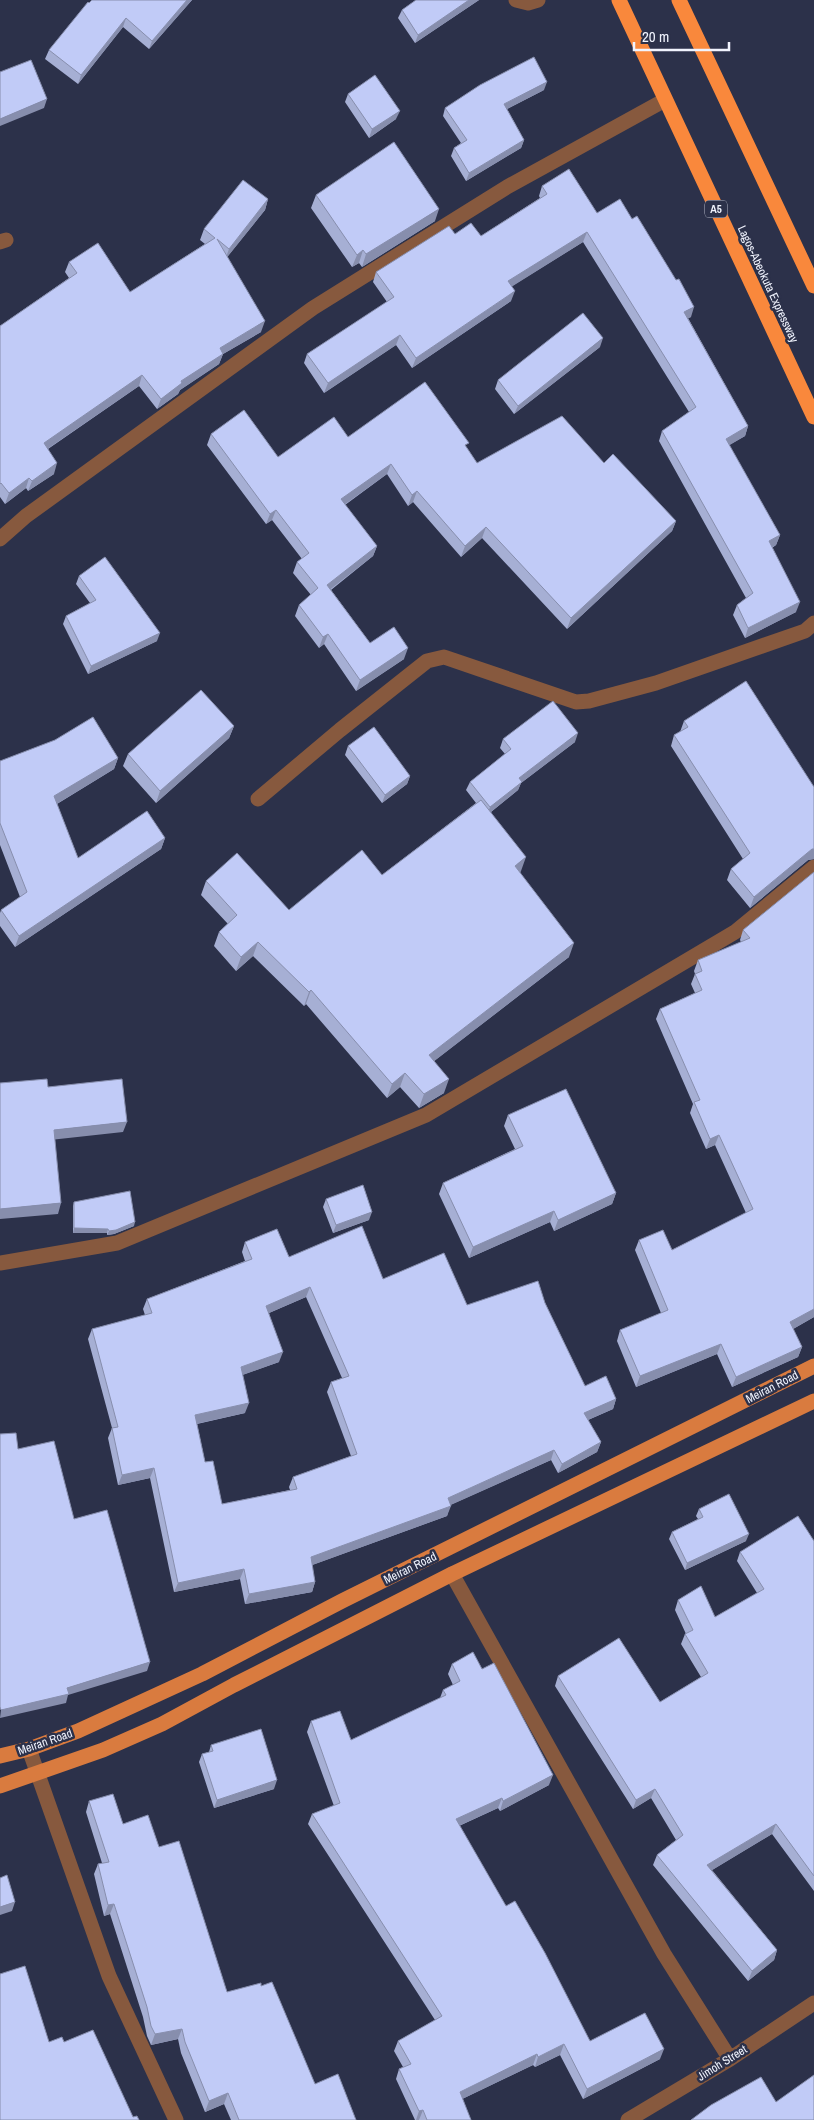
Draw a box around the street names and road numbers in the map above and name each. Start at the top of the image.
road number: A5 [705,200,727,218]
street label: Lagos-Abeokuta Expressway [734,223,802,345]
street label: Meiran Road [743,1367,801,1407]
street label: Meiran Road [381,1548,439,1588]
street label: Meiran Road [15,1725,75,1759]
street label: Jimoh Street [694,2041,750,2085]

